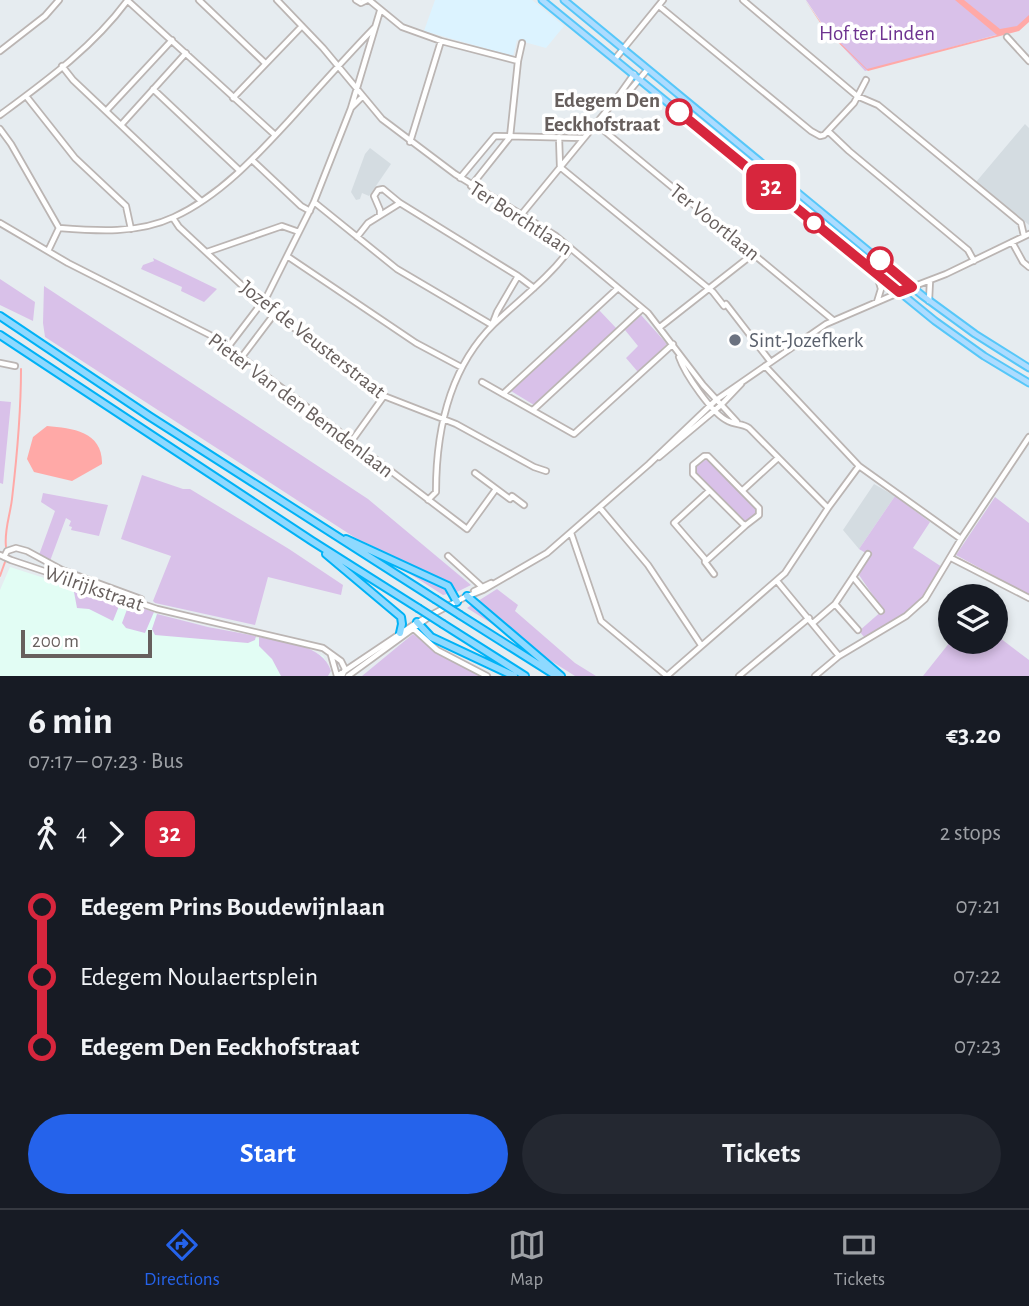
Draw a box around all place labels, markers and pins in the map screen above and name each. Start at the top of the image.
place label: Edegem Den Eeckhofstraat [544,90,660,135]
marker: Edegem Den Eeckhofstraat [666,99,692,125]
unlabelled marker [804,213,824,233]
unlabelled marker [867,247,893,273]
place label: Sint-Jozefkerk [749,330,864,351]
marker: Sint-Jozefkerk [727,332,743,348]

